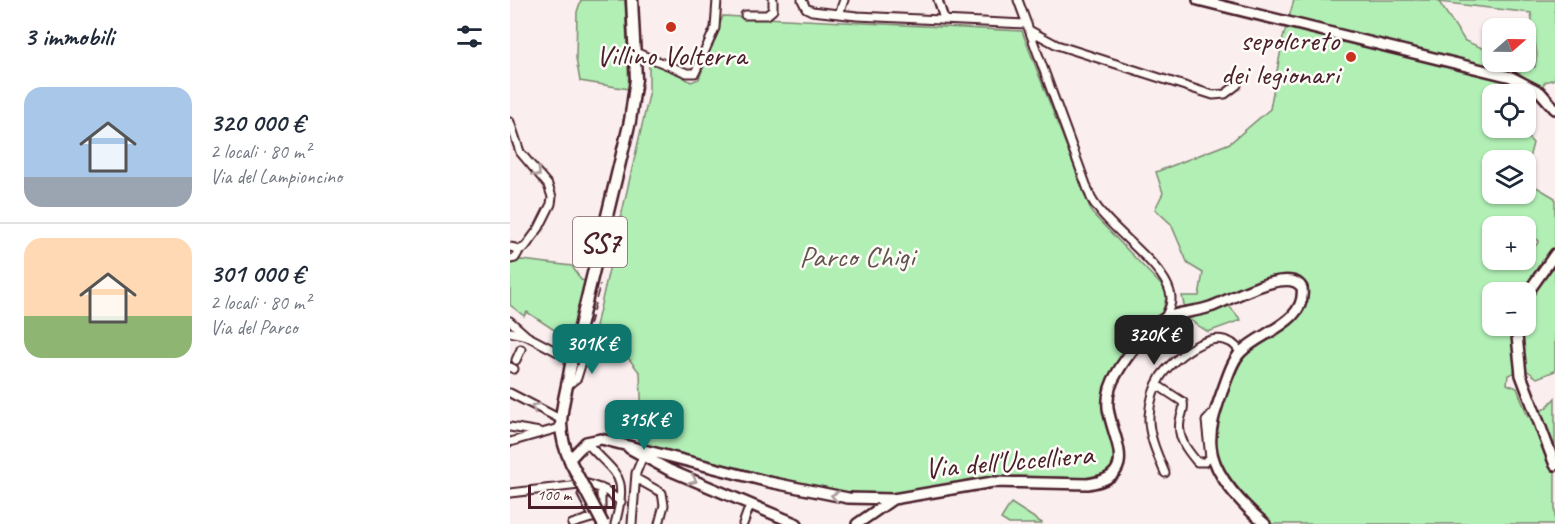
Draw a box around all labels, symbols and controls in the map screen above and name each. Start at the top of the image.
north arrow [1482,18,1536,72]
map controls [1482,18,1536,336]
text: 3 immobili [24,20,114,53]
icon: filters [453,20,486,53]
marker: Villino Volterra [664,20,678,34]
place label: sepolcreto dei legionari [1221,21,1342,93]
place label: Villino Volterra [596,36,749,74]
marker: sepolcreto dei legionari [1344,50,1358,64]
button: locate [1482,84,1536,138]
text: 320 000 € [210,106,304,139]
icon: home [72,111,144,183]
text: 2 locali · 80 m² [210,139,310,164]
button: layers [1482,150,1536,204]
text: Via del Lampioncino [210,164,342,189]
one-way arrow [530,166,541,176]
button: + [1482,216,1536,270]
road number: SS7 [573,217,627,267]
park label: Parco Chigi [799,237,918,275]
text: 301 000 € [210,257,304,290]
icon: home [72,262,144,334]
button: − [1482,282,1536,336]
text: 2 locali · 80 m² [210,290,310,315]
text: Via del Parco [210,315,298,340]
pin: 320K € [1105,315,1203,366]
text: 320K € [1129,322,1180,347]
pin: 301K € [543,324,641,375]
text: 301K € [567,331,618,356]
pin: 315K € [595,400,693,451]
one-way arrow [530,403,541,414]
text: 315K € [619,407,669,432]
street label: Via dell'Uccelliera [923,435,1097,487]
one-way arrow [686,473,697,485]
scale bar [528,482,615,510]
text: 100 m [537,485,571,505]
one-way arrow [830,490,840,503]

